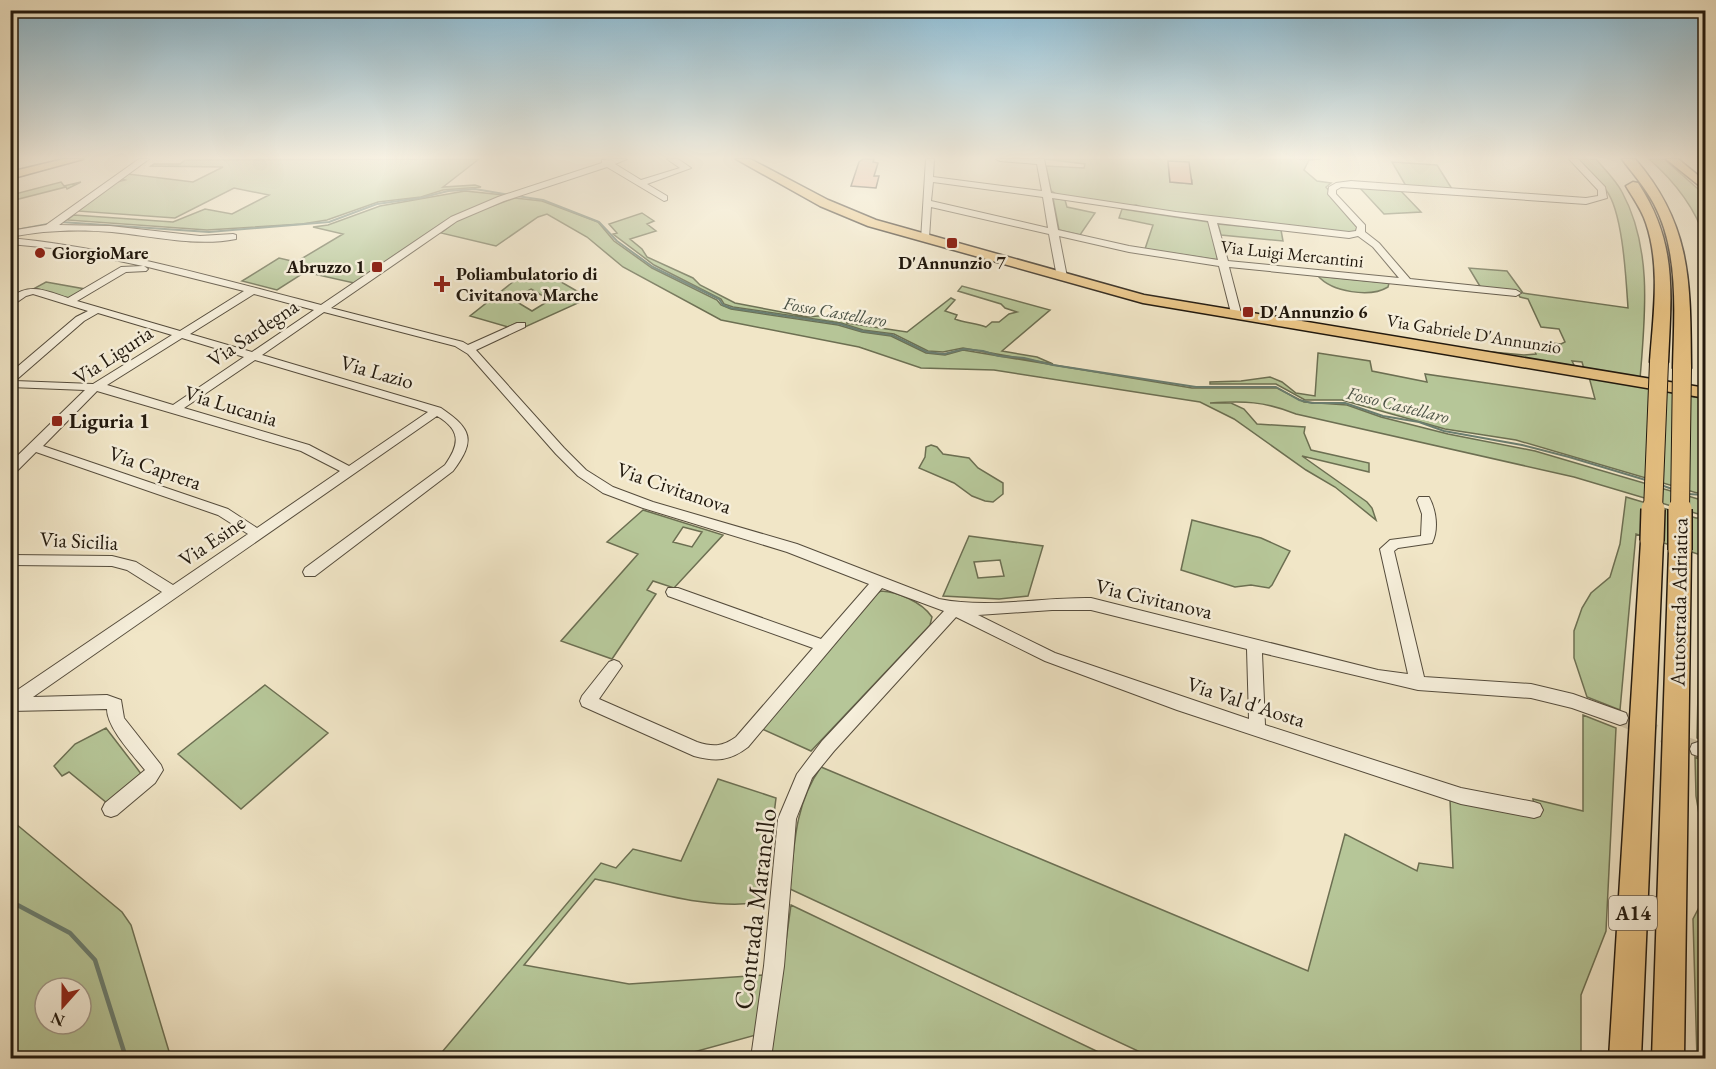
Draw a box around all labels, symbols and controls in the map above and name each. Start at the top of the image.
street label: Via Luigi Mercantini [1219,235,1365,273]
marker: D'Annunzio 7 [945,236,959,250]
place label: GiorgioMare [52,241,149,264]
marker: GiorgioMare [33,246,47,260]
place label: D'Annunzio 7 [898,251,1006,274]
place label: Abruzzo 1 [285,255,365,278]
marker: Abruzzo 1 [370,260,384,274]
place label: Poliambulatorio di Civitanova Marche [456,262,599,306]
marker: Poliambulatorio di Civitanova Marche [433,275,451,293]
water label: Fosso Castellaro [781,291,889,332]
street label: Via Sardegna [202,292,304,373]
place label: D'Annunzio 6 [1260,300,1368,323]
marker: D'Annunzio 6 [1241,305,1255,319]
street label: Via Gabriele D'Annunzio [1385,308,1563,359]
street label: Via Liguria [68,319,158,390]
street label: Via Lazio [337,348,417,395]
street label: Via Lucania [181,379,282,433]
water label: Fosso Castellaro [1344,380,1452,428]
place label: Liguria 1 [69,407,150,434]
marker: Liguria 1 [50,414,64,428]
street label: Via Caprera [105,439,206,496]
street label: Via Civitanova [613,455,736,520]
street label: Via Esine [173,509,250,573]
street label: Autostrada Adriatica [1664,517,1693,688]
street label: Via Sicilia [39,525,120,556]
street label: Via Civitanova [1093,572,1216,625]
street label: Via Val d'Aosta [1184,670,1309,733]
street label: Contrada Maranello [726,806,784,1012]
road number: A14 [1609,896,1657,930]
north arrow [33,976,93,1036]
text: N [48,1007,68,1032]

